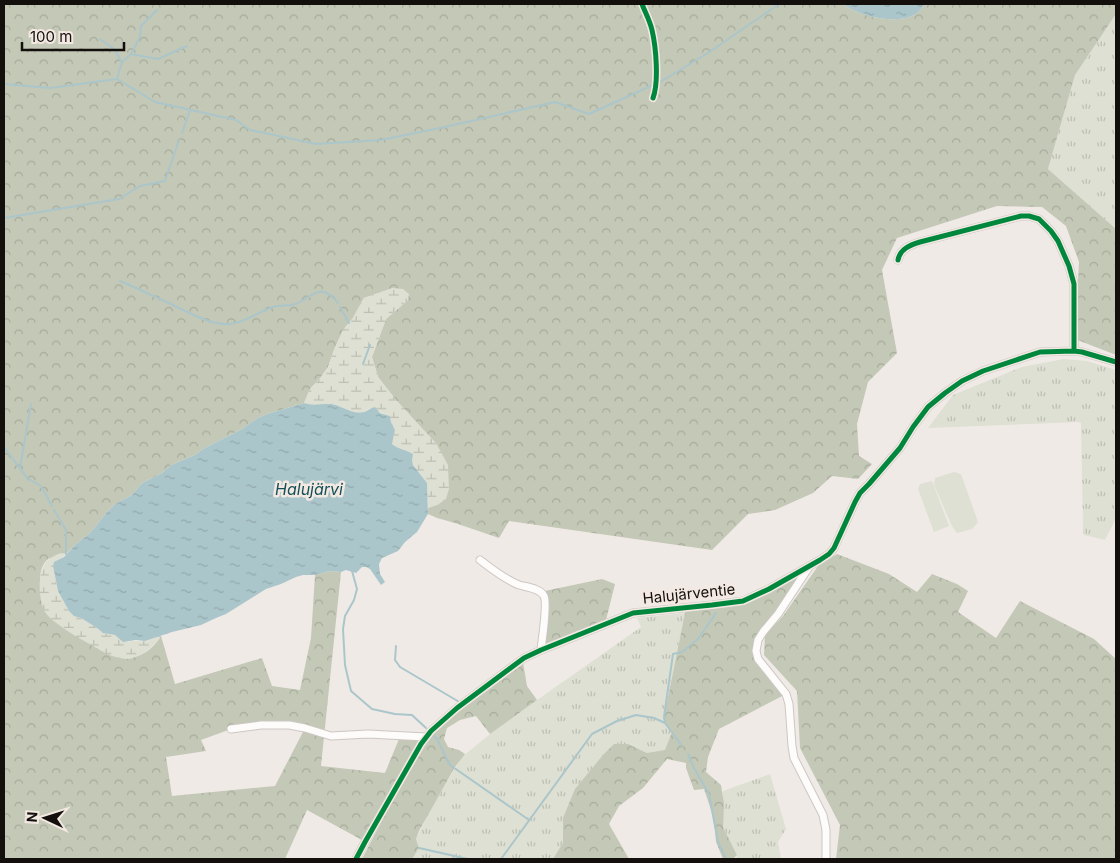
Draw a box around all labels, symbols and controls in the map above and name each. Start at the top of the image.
scale bar [22,20,125,52]
text: 100 m [30,27,72,46]
water label: Halujärvi [275,479,344,499]
street label: Halujärventie [642,579,736,608]
north arrow [20,793,70,843]
text: N [23,811,40,823]

